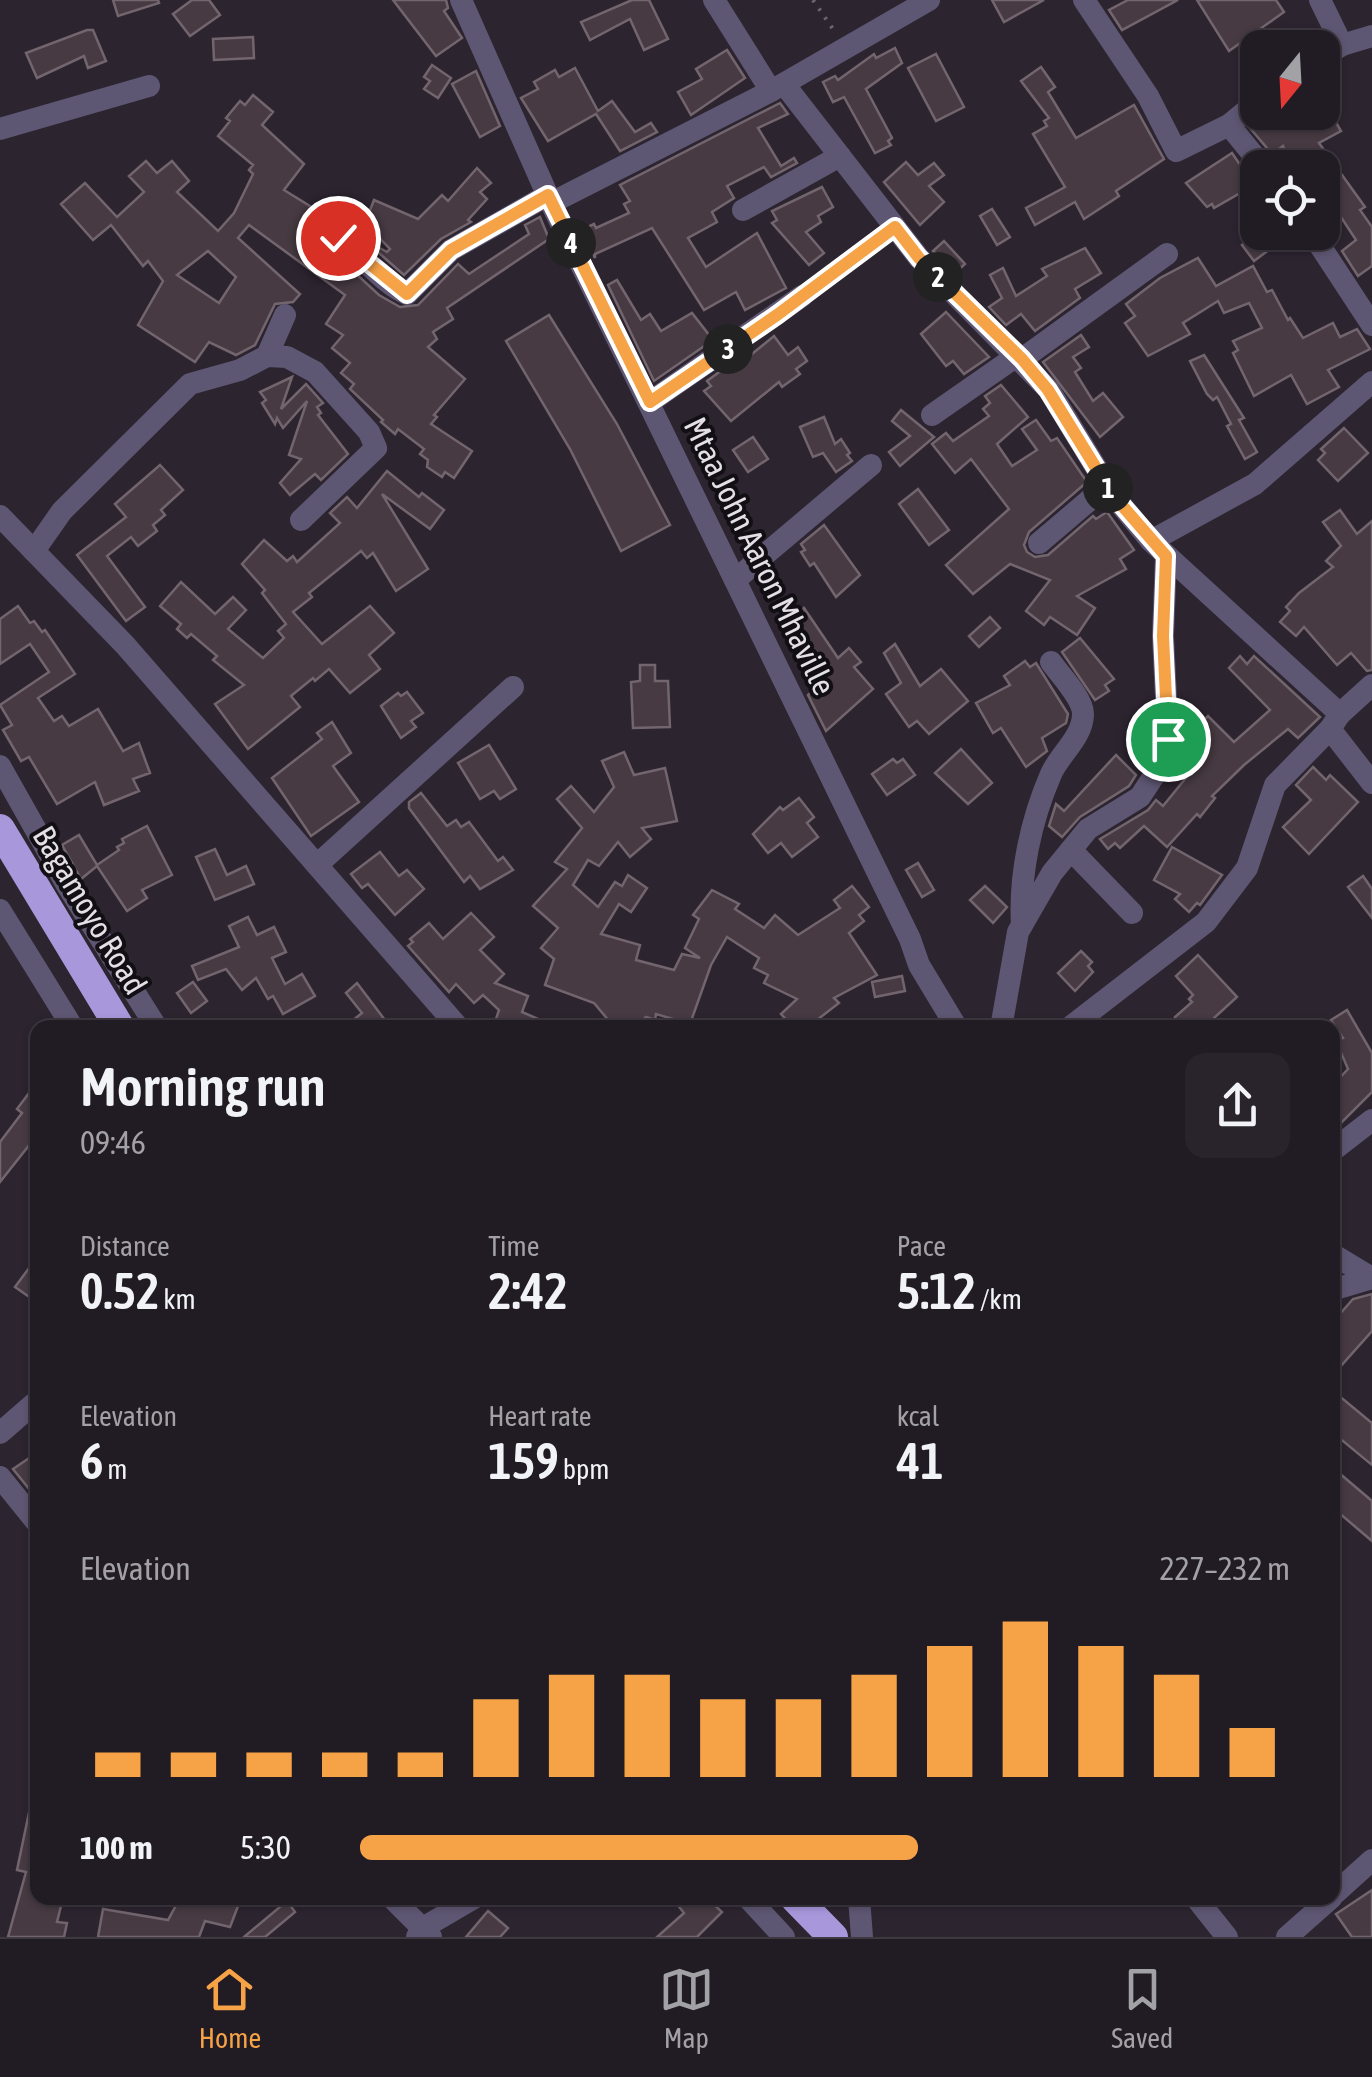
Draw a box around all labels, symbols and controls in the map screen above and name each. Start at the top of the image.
north arrow [1240,30,1340,130]
map controls [1240,30,1340,250]
button: locate [1240,150,1340,250]
pin [296,196,381,281]
icon: check [311,211,366,266]
pin: 4 [546,218,596,268]
text: 4 [564,227,578,259]
pin: 2 [913,252,963,302]
text: 2 [931,261,945,293]
pin: 3 [703,324,753,374]
text: 3 [721,333,735,365]
street label: Mtaa John Aaron Mhaville [677,411,843,701]
pin: 1 [1083,463,1133,513]
text: 1 [1101,472,1115,504]
pin [1126,697,1211,782]
icon: arrive [1141,712,1196,767]
street label: Bagamoyo Road [25,819,155,1001]
button: share [1185,1053,1290,1158]
text: Morning run [80,1055,326,1118]
text: 09:46 [80,1124,146,1161]
text: Distance [80,1230,170,1262]
text: Time [488,1230,539,1262]
text: Pace [897,1230,946,1262]
text: 0.52 [80,1262,159,1320]
text: 2:42 [488,1262,568,1320]
text: 5:12 [897,1262,976,1320]
text: km [159,1283,196,1315]
text: /km [976,1283,1022,1315]
text: Elevation [80,1400,177,1432]
text: Heart rate [488,1400,591,1432]
text: kcal [897,1400,939,1432]
text: 6 [80,1432,104,1490]
text: 159 [488,1432,559,1490]
text: 41 [897,1432,944,1490]
text: m [104,1453,128,1485]
text: bpm [559,1453,609,1485]
text: Elevation [80,1550,191,1587]
text: 227–232 m [1160,1550,1290,1587]
text: 100 m [80,1829,153,1866]
text: 5:30 [240,1829,291,1866]
tab: Home [199,1962,261,2054]
tab: Map [659,1962,714,2054]
tab: Saved [1111,1962,1173,2054]

